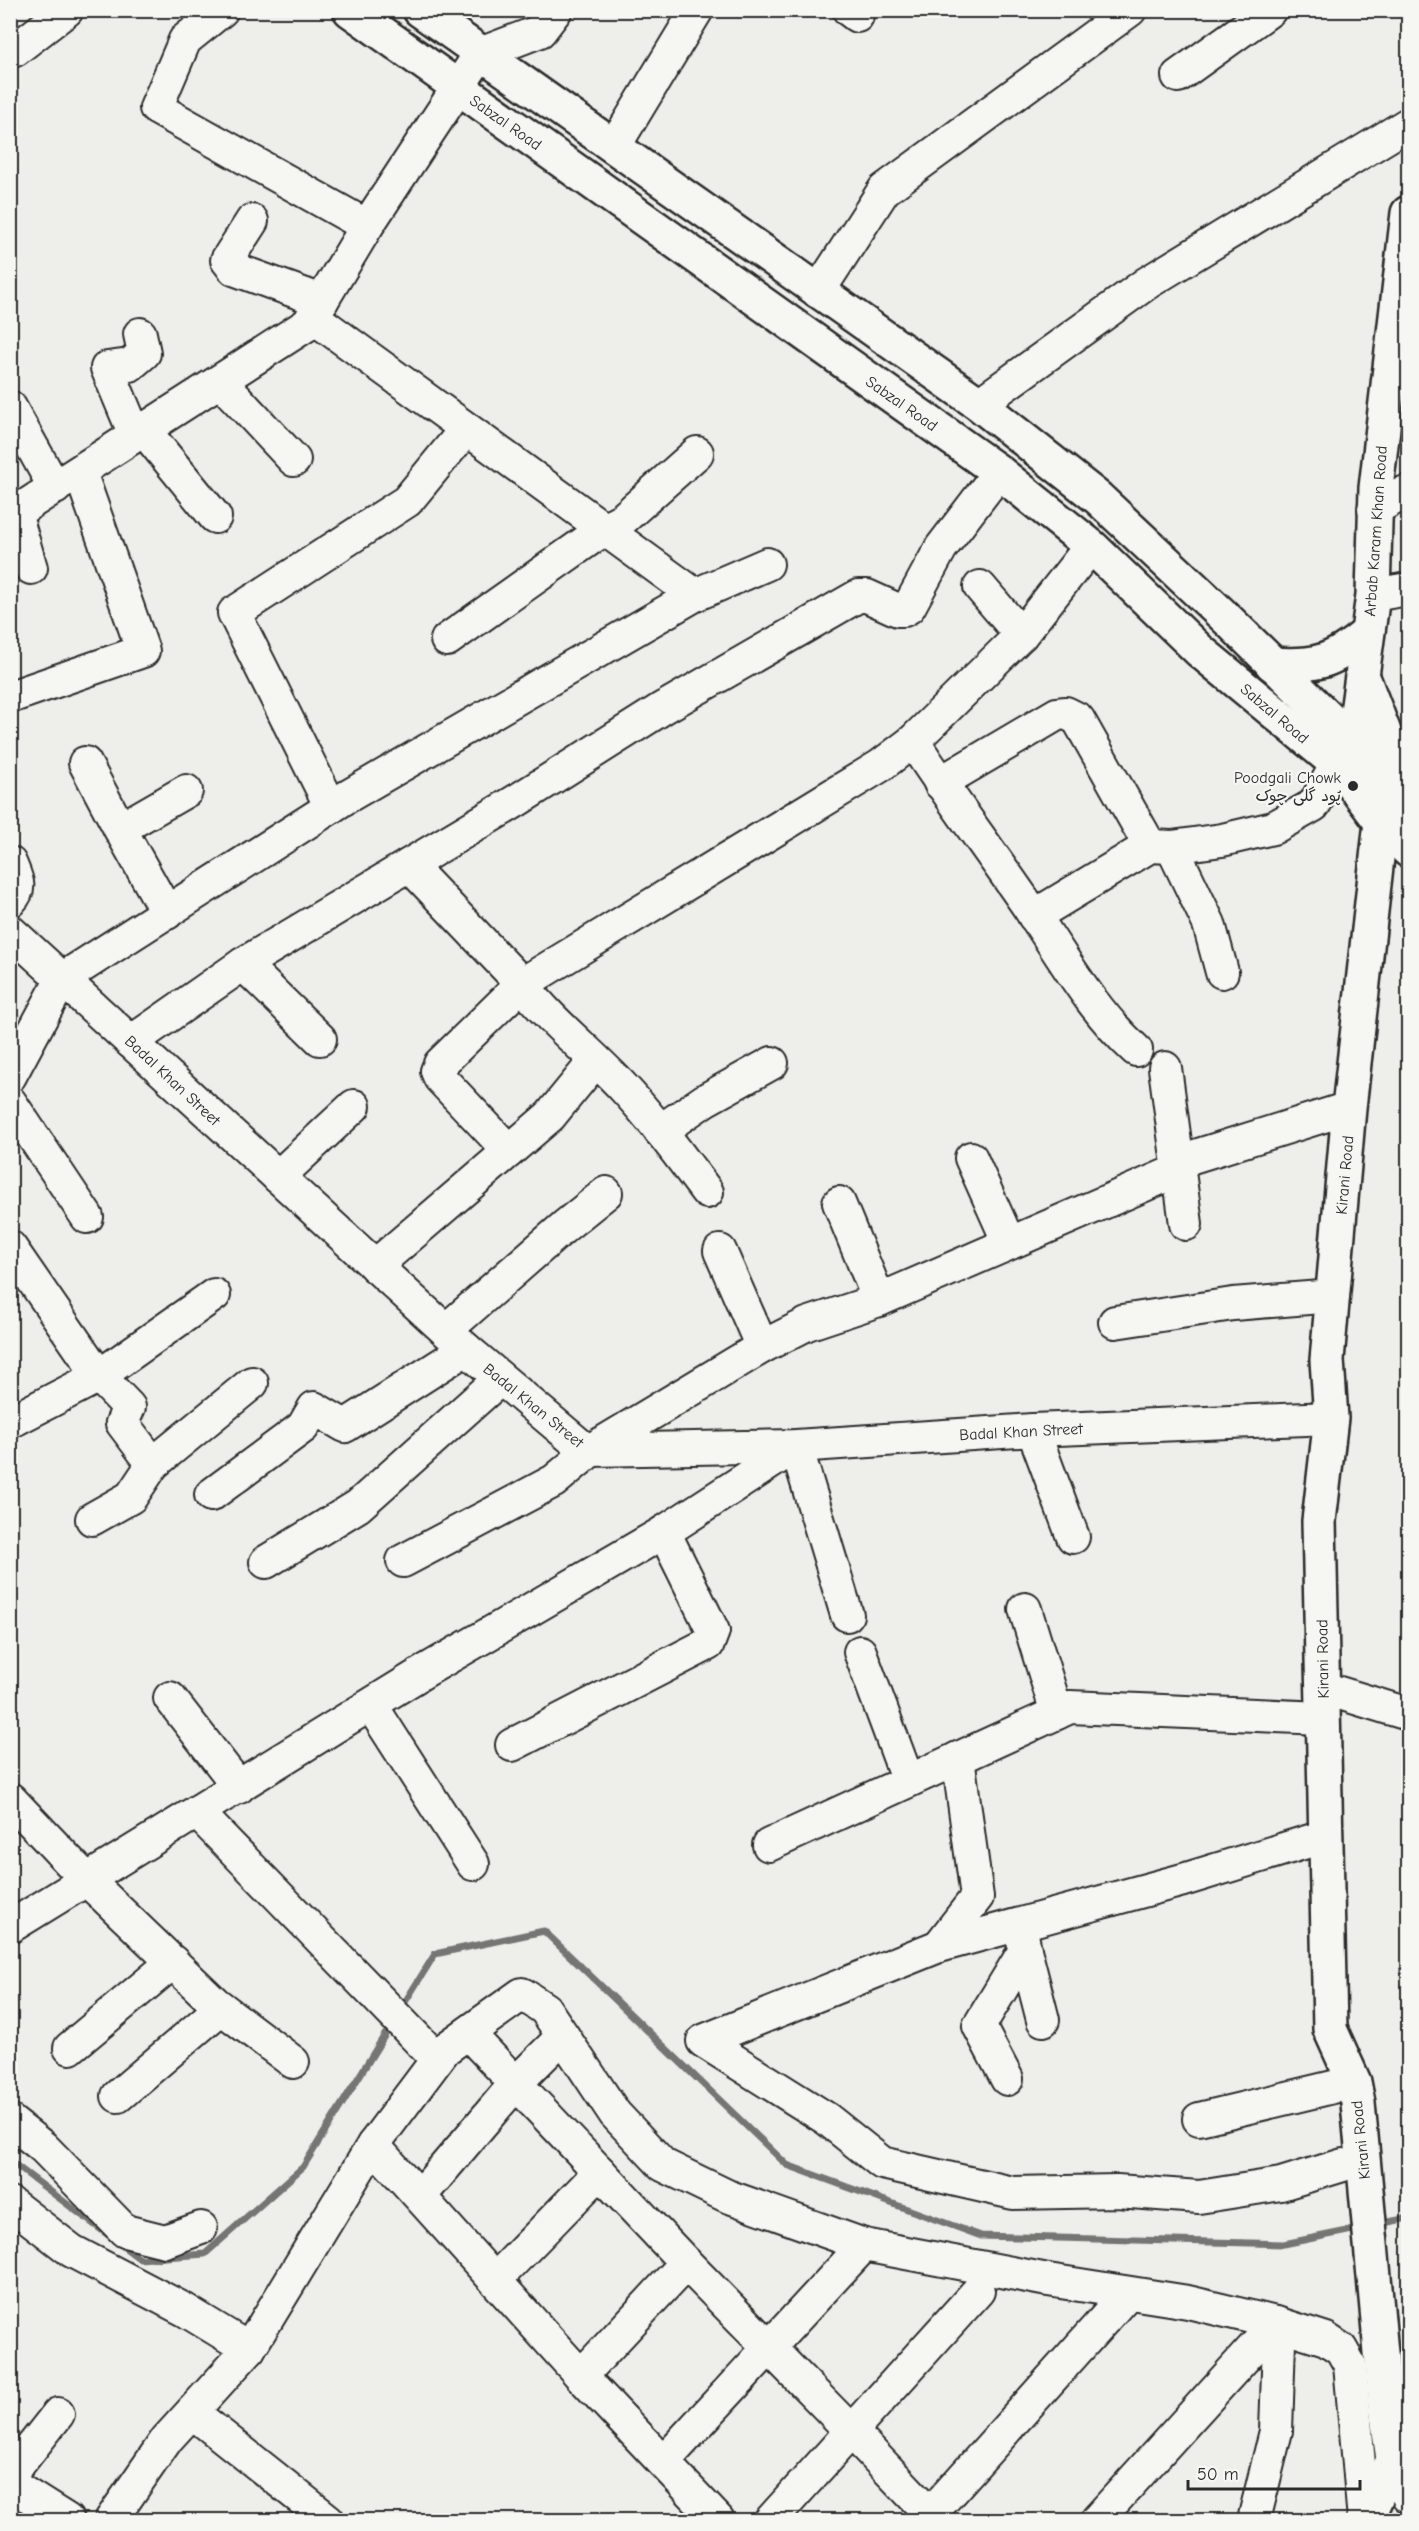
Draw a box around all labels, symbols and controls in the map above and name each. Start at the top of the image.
street label: Sabzal Road [466,92,545,154]
street label: Sabzal Road [862,373,941,435]
street label: Arbab Karam Khan Road [1361,445,1391,617]
street label: Sabzal Road [1237,680,1312,747]
place label: Poodgali Chowk پُود گلی چوک [1234,769,1341,806]
marker: Poodgali Chowk پُود گلی چوک [1346,779,1360,793]
street label: Badal Khan Street [121,1032,224,1130]
street label: Kirani Road [1333,1135,1357,1215]
street label: Badal Khan Street [480,1360,587,1452]
street label: Badal Khan Street [959,1420,1084,1444]
street label: Kirani Road [1313,1619,1333,1699]
street label: Kirani Road [1348,2100,1374,2180]
scale bar [1188,2453,1360,2491]
text: 50 m [1197,2464,1239,2485]

